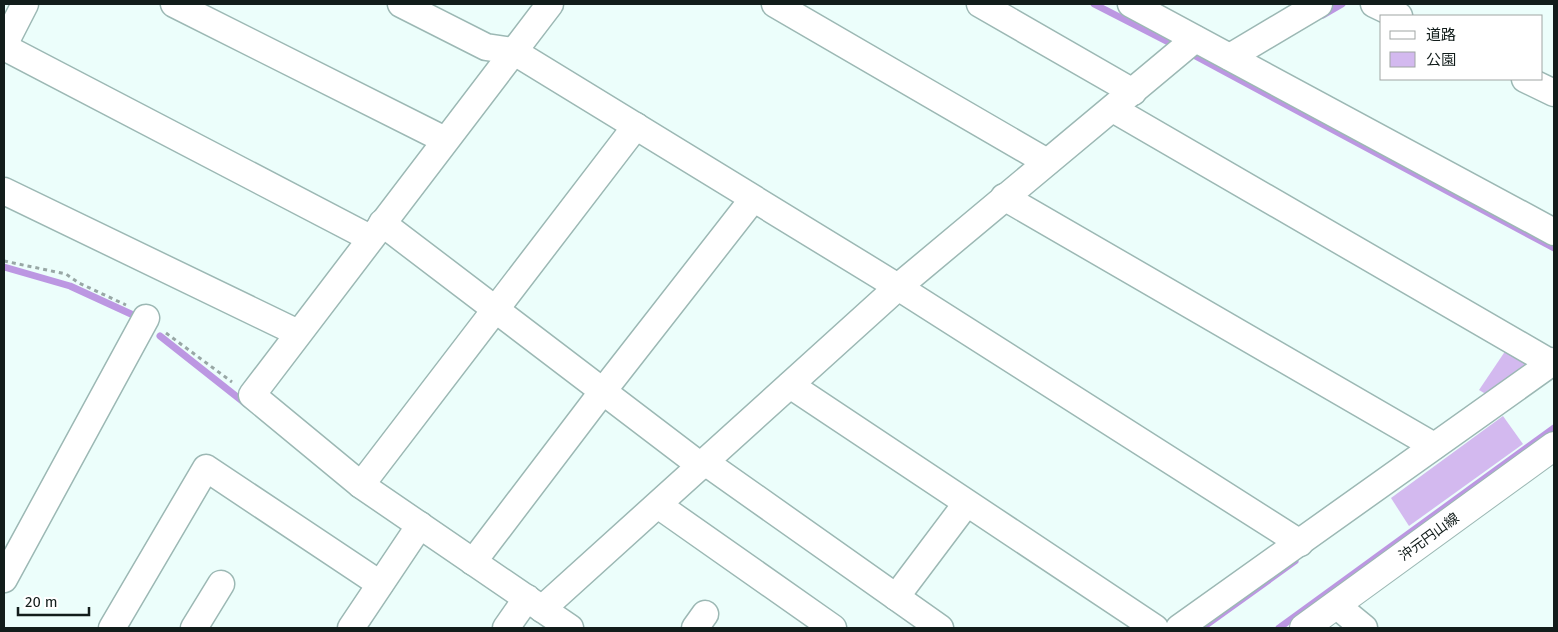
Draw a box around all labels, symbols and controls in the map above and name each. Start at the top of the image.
legend [1380,15,1543,80]
text: 道路 [1426,26,1456,44]
text: 公園 [1426,51,1456,69]
street label: 沖元円山線 [1396,510,1462,564]
scale bar [18,584,89,616]
text: 20 m [25,593,58,611]

